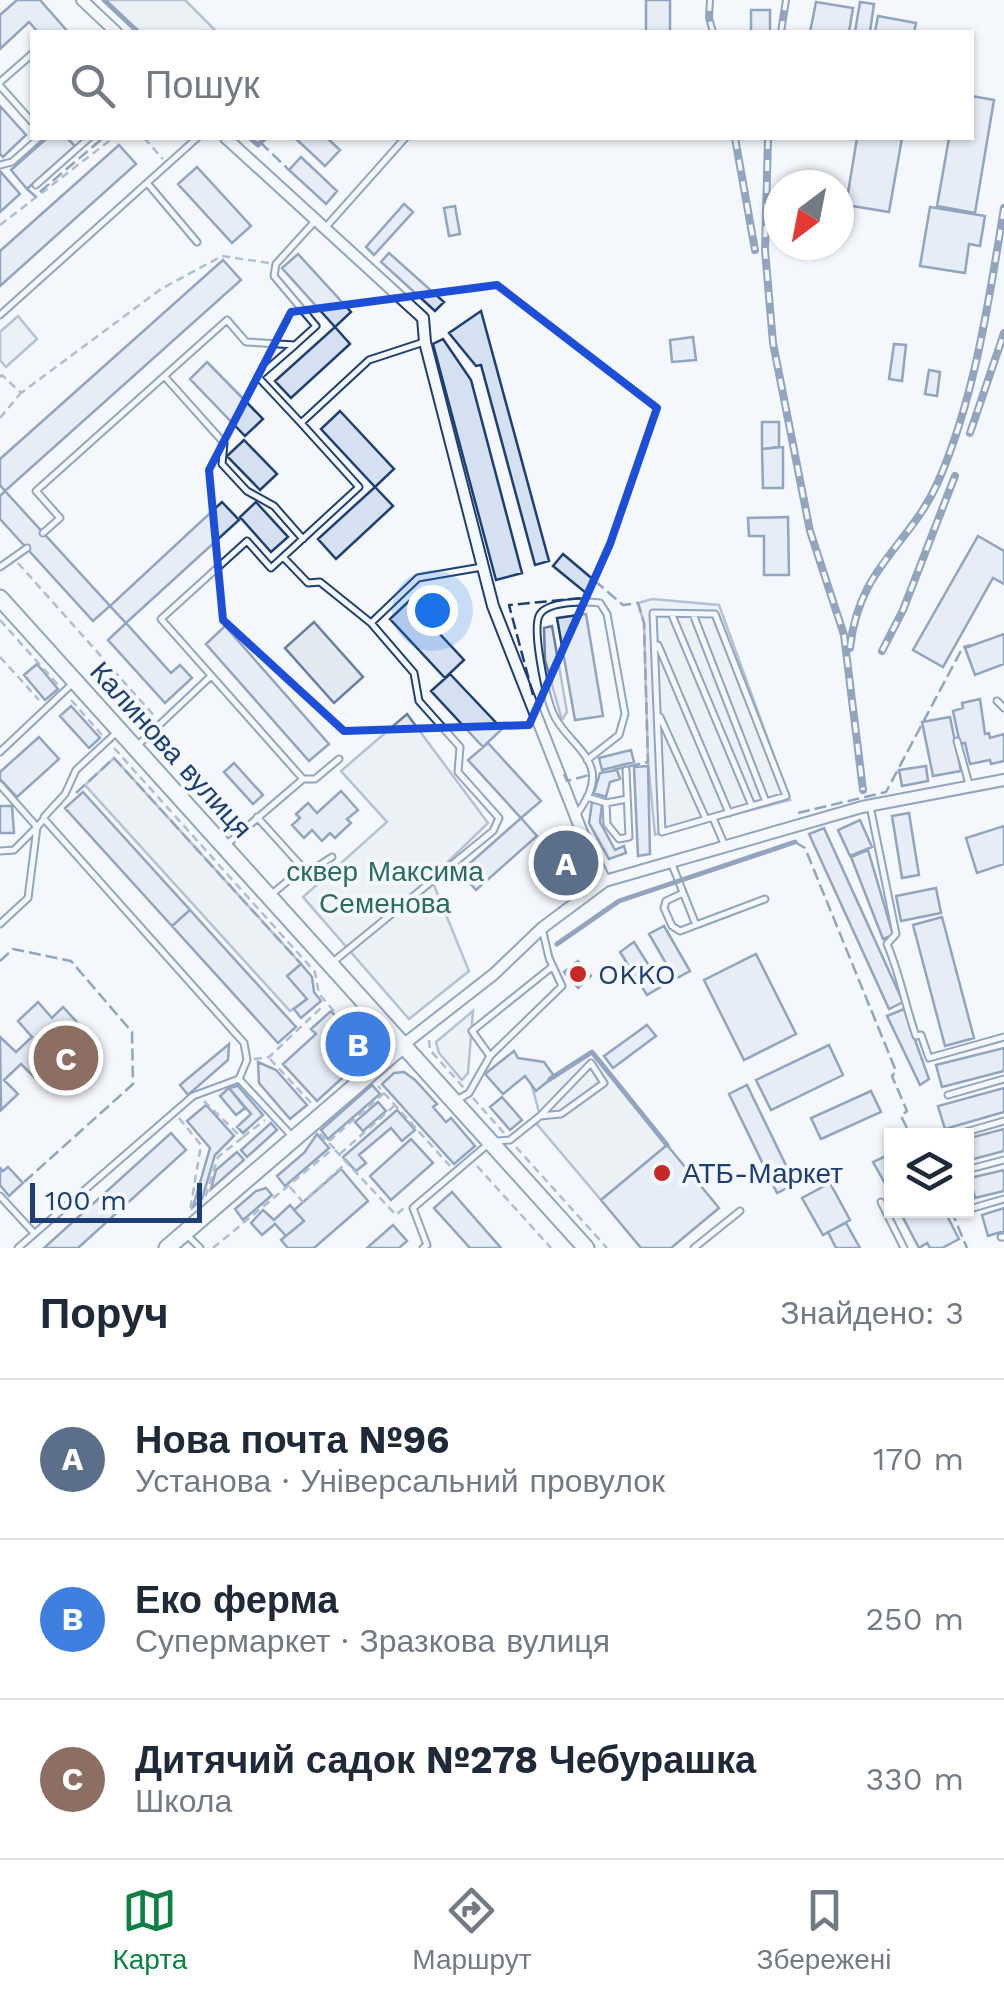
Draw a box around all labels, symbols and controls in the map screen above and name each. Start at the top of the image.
search box [30,30,974,140]
icon: search [65,58,120,113]
text: Пошук [145,63,260,107]
north arrow [764,170,854,260]
your location [407,585,458,636]
street label: Калинова вулиця [83,655,259,845]
pin: A [534,826,598,900]
park label: сквер Максима Семенова [286,855,484,920]
place label: OKKO [598,958,676,991]
marker: OKKO [567,963,589,985]
pin: B [326,1006,390,1082]
pin: C [34,1020,98,1096]
map controls [884,1128,974,1218]
button: layers [884,1128,974,1218]
place label: АТБ-Маркет [682,1157,843,1190]
marker: АТБ-Маркет [651,1162,673,1184]
scale bar [30,1178,202,1222]
text: 100 m [45,1184,127,1217]
text: Поруч [40,1289,169,1338]
text: Знайдено: 3 [780,1294,964,1332]
text: Нова почта №96 [135,1418,449,1462]
text: A [62,1440,83,1478]
text: 170 m [873,1440,964,1478]
text: Установа · Універсальний провулок [135,1462,665,1500]
text: Еко ферма [135,1578,338,1622]
text: B [62,1600,83,1638]
text: 250 m [865,1600,964,1638]
text: Супермаркет · Зразкова вулиця [135,1622,610,1660]
text: Дитячий садок №278 Чебурашка [135,1738,756,1782]
text: C [62,1760,83,1798]
text: 330 m [865,1760,964,1798]
text: Школа [135,1782,232,1820]
tab: Карта [112,1883,187,1976]
tab: Маршрут [412,1883,532,1976]
tab: Збережені [757,1883,892,1976]

